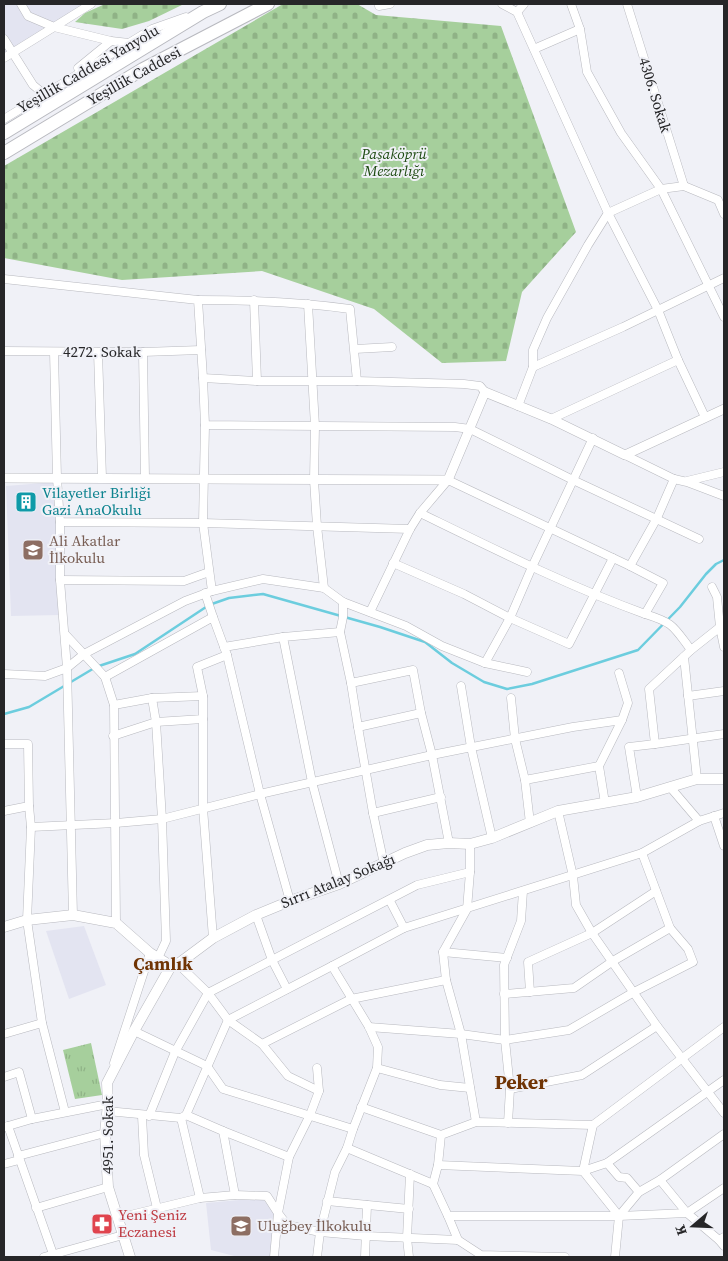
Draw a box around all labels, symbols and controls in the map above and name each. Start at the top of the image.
street label: Yeşillik Caddesi Yanyolu [14,21,162,117]
street label: Yeşillik Caddesi [84,43,184,109]
street label: 4306. Sokak [634,55,677,136]
park label: Paşaköprü Mezarlığı [360,143,427,181]
street label: 4272. Sokak [63,341,142,362]
place label: Vilayetler Birliği Gazi AnaOkulu [42,482,151,520]
building icon: Vilayetler Birliği Gazi AnaOkulu [14,490,38,514]
place label: Ali Akatlar İlkokulu [49,530,121,568]
school or university icon: Ali Akatlar İlkokulu [21,538,45,562]
street label: Sırrı Atalay Sokağı [277,848,398,913]
district label: Çamlık [133,951,193,976]
district label: Peker [494,1068,548,1096]
street label: 4951. Sokak [97,1095,118,1174]
north arrow [668,1201,718,1251]
place label: Yeni Şeniz Eczanesi [118,1204,187,1242]
pharmacy icon: Yeni Şeniz Eczanesi [90,1212,114,1236]
school or university icon: Uluğbey İlkokulu [229,1214,253,1238]
place label: Uluğbey İlkokulu [257,1215,372,1236]
text: K [670,1222,692,1238]

